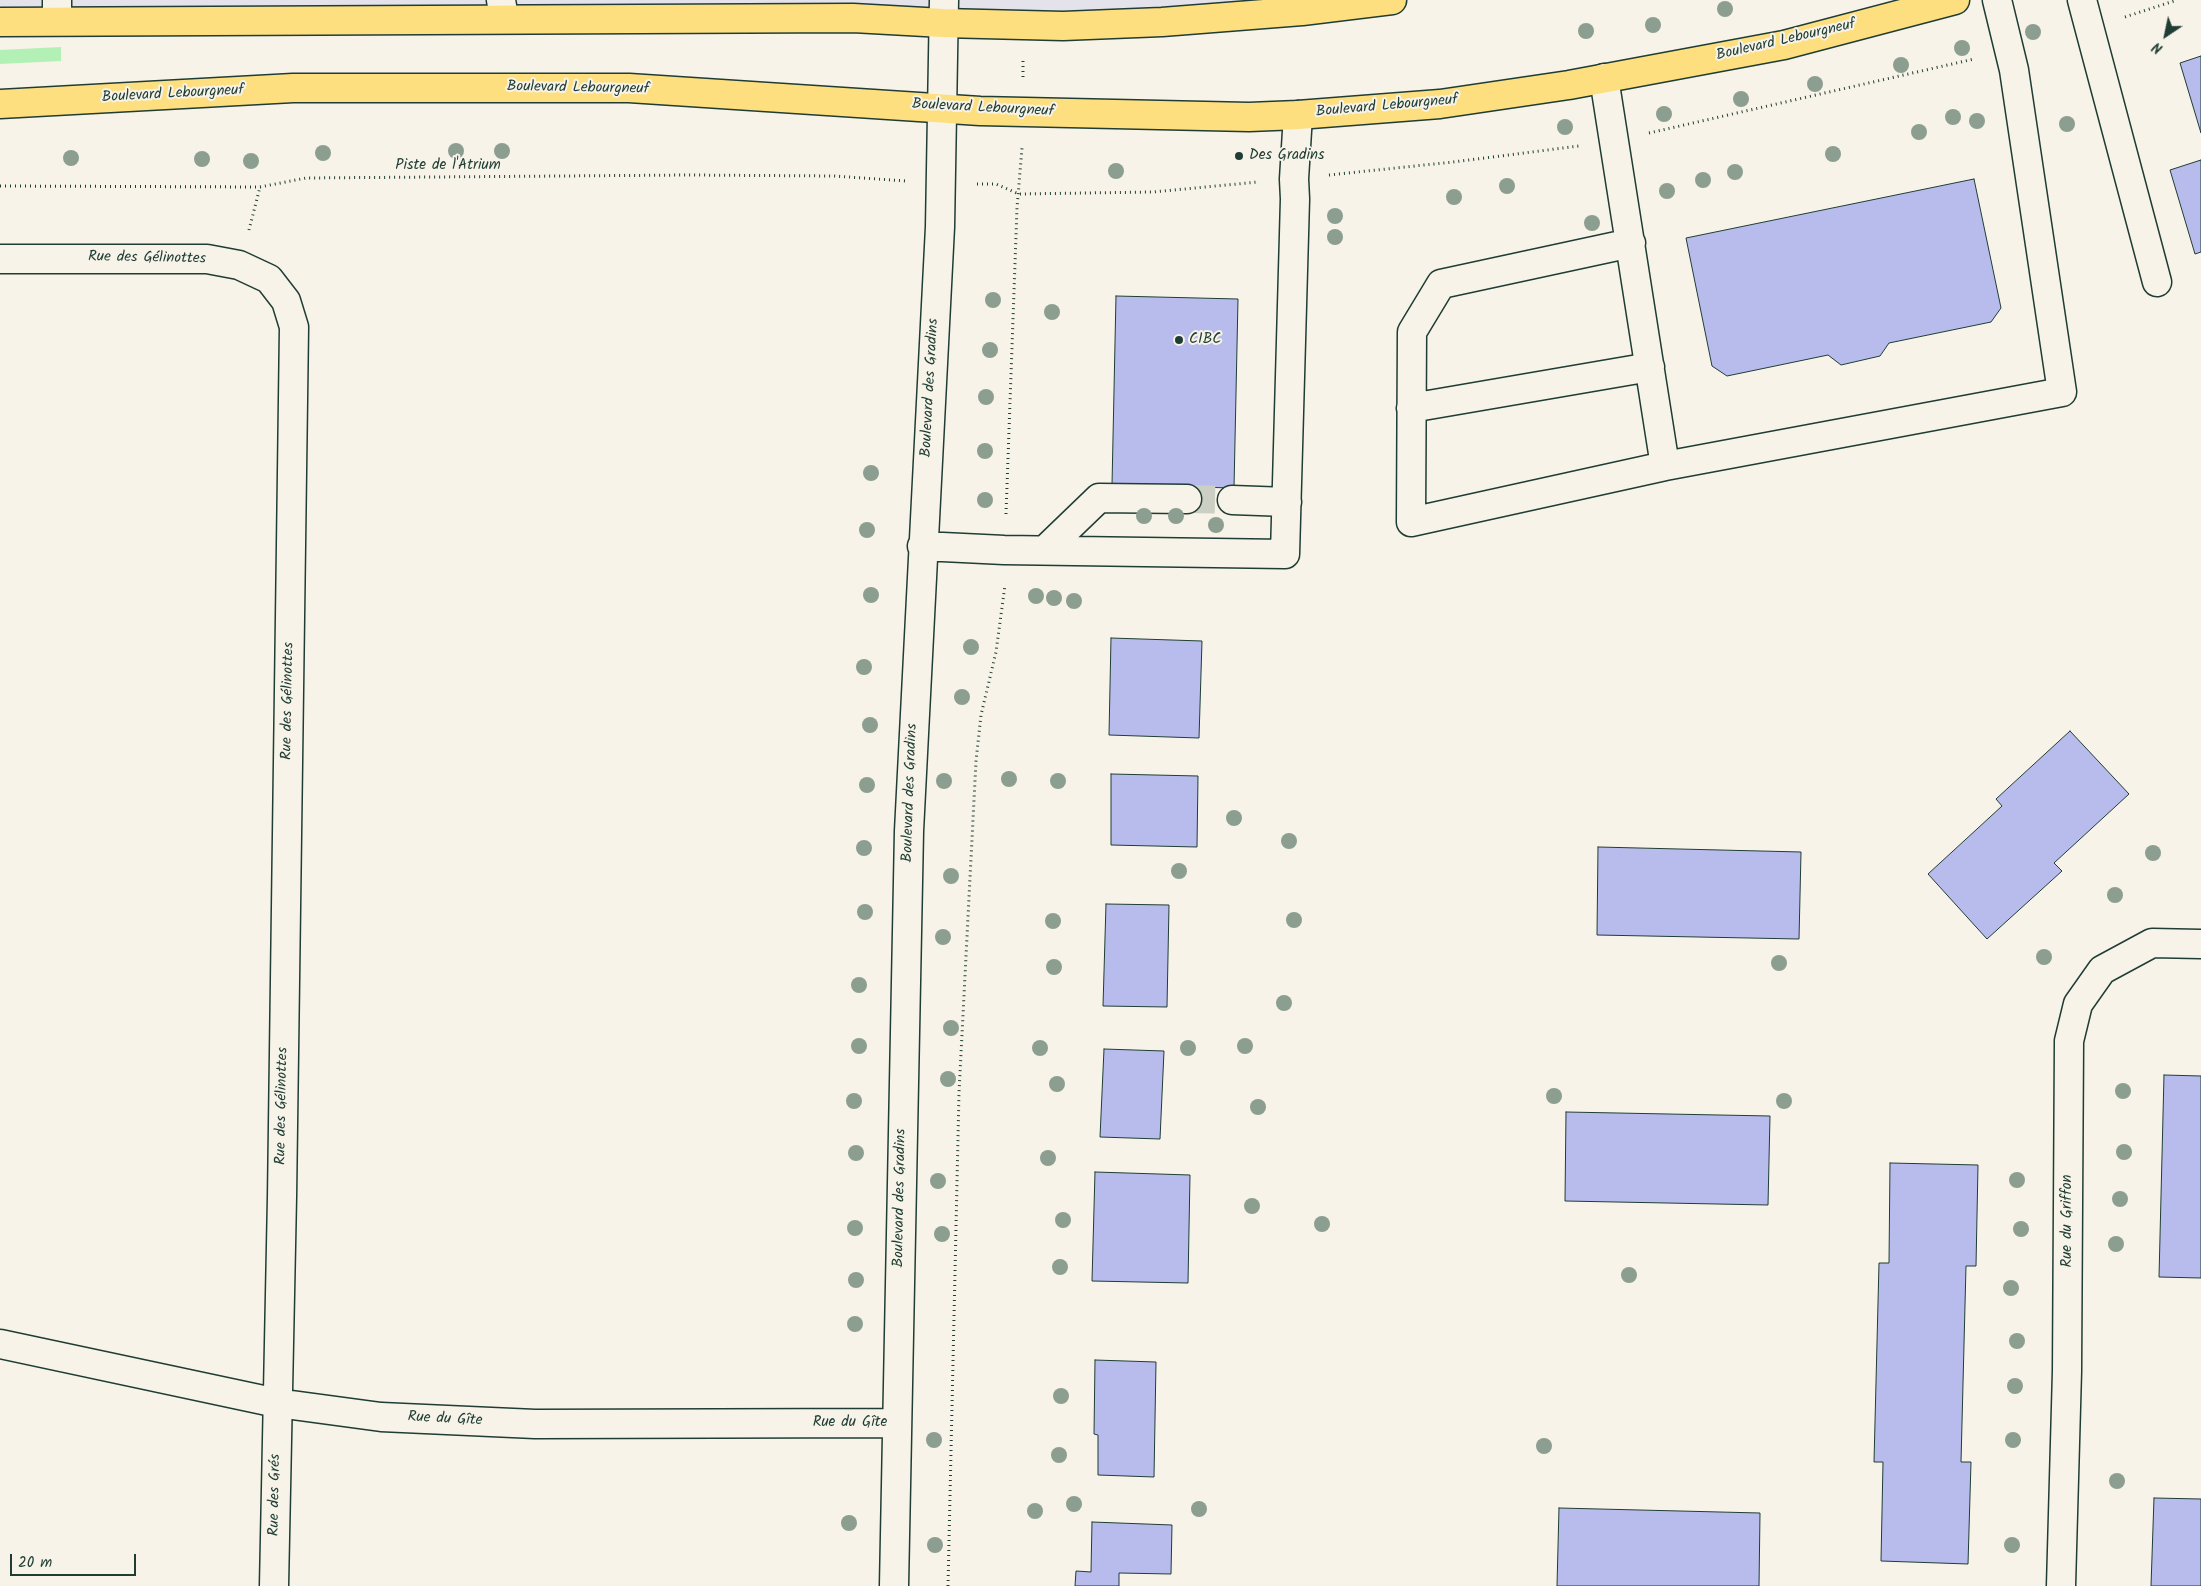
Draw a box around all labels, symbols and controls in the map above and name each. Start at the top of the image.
north arrow [2141,10,2191,60]
street label: Boulevard Lebourgneuf [1715,16,1857,66]
text: N [2148,36,2167,59]
street label: Boulevard Lebourgneuf [507,79,649,99]
street label: Boulevard Lebourgneuf [101,82,245,108]
street label: Boulevard Lebourgneuf [1315,92,1459,122]
street label: Boulevard Lebourgneuf [911,96,1055,122]
place label: Des Gradins [1249,147,1324,165]
marker: Des Gradins [1233,150,1245,162]
street label: Piste de l'Atrium [395,157,501,175]
street label: Rue des Gélinottes [88,249,206,269]
street label: Boulevard des Gradins [918,318,944,458]
place label: CIBC [1189,331,1221,349]
marker: CIBC [1173,334,1185,346]
street label: Rue des Gélinottes [279,642,299,760]
street label: Boulevard des Gradins [900,723,922,863]
street label: Rue des Gélinottes [273,1047,293,1165]
street label: Boulevard des Gradins [891,1128,911,1268]
street label: Rue du Griffon [2059,1174,2077,1268]
street label: Rue du Gîte [407,1409,483,1431]
street label: Rue du Gîte [813,1414,887,1432]
street label: Rue des Grés [266,1454,286,1536]
scale bar [12,1544,139,1576]
text: 20 m [18,1551,52,1575]

